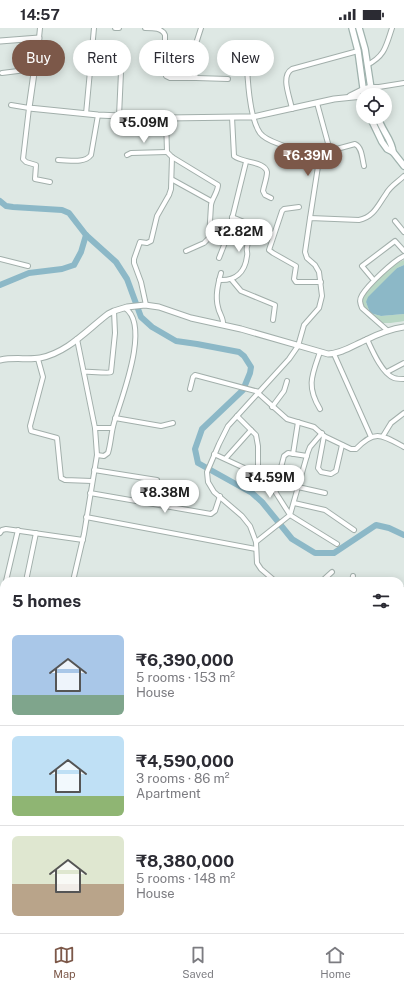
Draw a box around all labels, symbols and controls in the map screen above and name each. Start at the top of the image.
text: 14:57 [20,6,60,23]
chip: Buy [12,40,65,76]
chip: Rent [73,40,131,76]
chip: Filters [139,40,209,76]
chip: New [217,40,274,76]
map controls [356,88,392,124]
button: locate [356,88,392,124]
pin: ₹5.09M [111,110,177,144]
text: ₹5.09M [119,115,169,130]
pin: ₹6.39M [275,143,341,177]
text: ₹6.39M [283,148,333,163]
pin: ₹2.82M [206,219,272,253]
text: ₹2.82M [214,224,264,239]
pin: ₹4.59M [237,465,303,499]
text: ₹4.59M [245,470,295,485]
pin: ₹8.38M [132,480,198,514]
text: ₹8.38M [140,485,190,500]
icon: filters [370,590,392,612]
text: 5 homes [12,591,81,611]
text: ₹6,390,000 [136,650,234,670]
icon: home [44,651,92,699]
text: 5 rooms · 153 m² [136,670,235,685]
text: House [136,685,175,700]
text: ₹4,590,000 [136,751,234,771]
icon: home [44,752,92,800]
text: 3 rooms · 86 m² [136,771,230,786]
text: Apartment [136,786,201,801]
text: ₹8,380,000 [136,851,234,871]
icon: home [44,852,92,900]
text: 5 rooms · 148 m² [136,871,235,886]
text: House [136,886,175,901]
tab: Map [53,944,76,980]
tab: Saved [182,944,214,980]
tab: Home [320,944,351,980]

